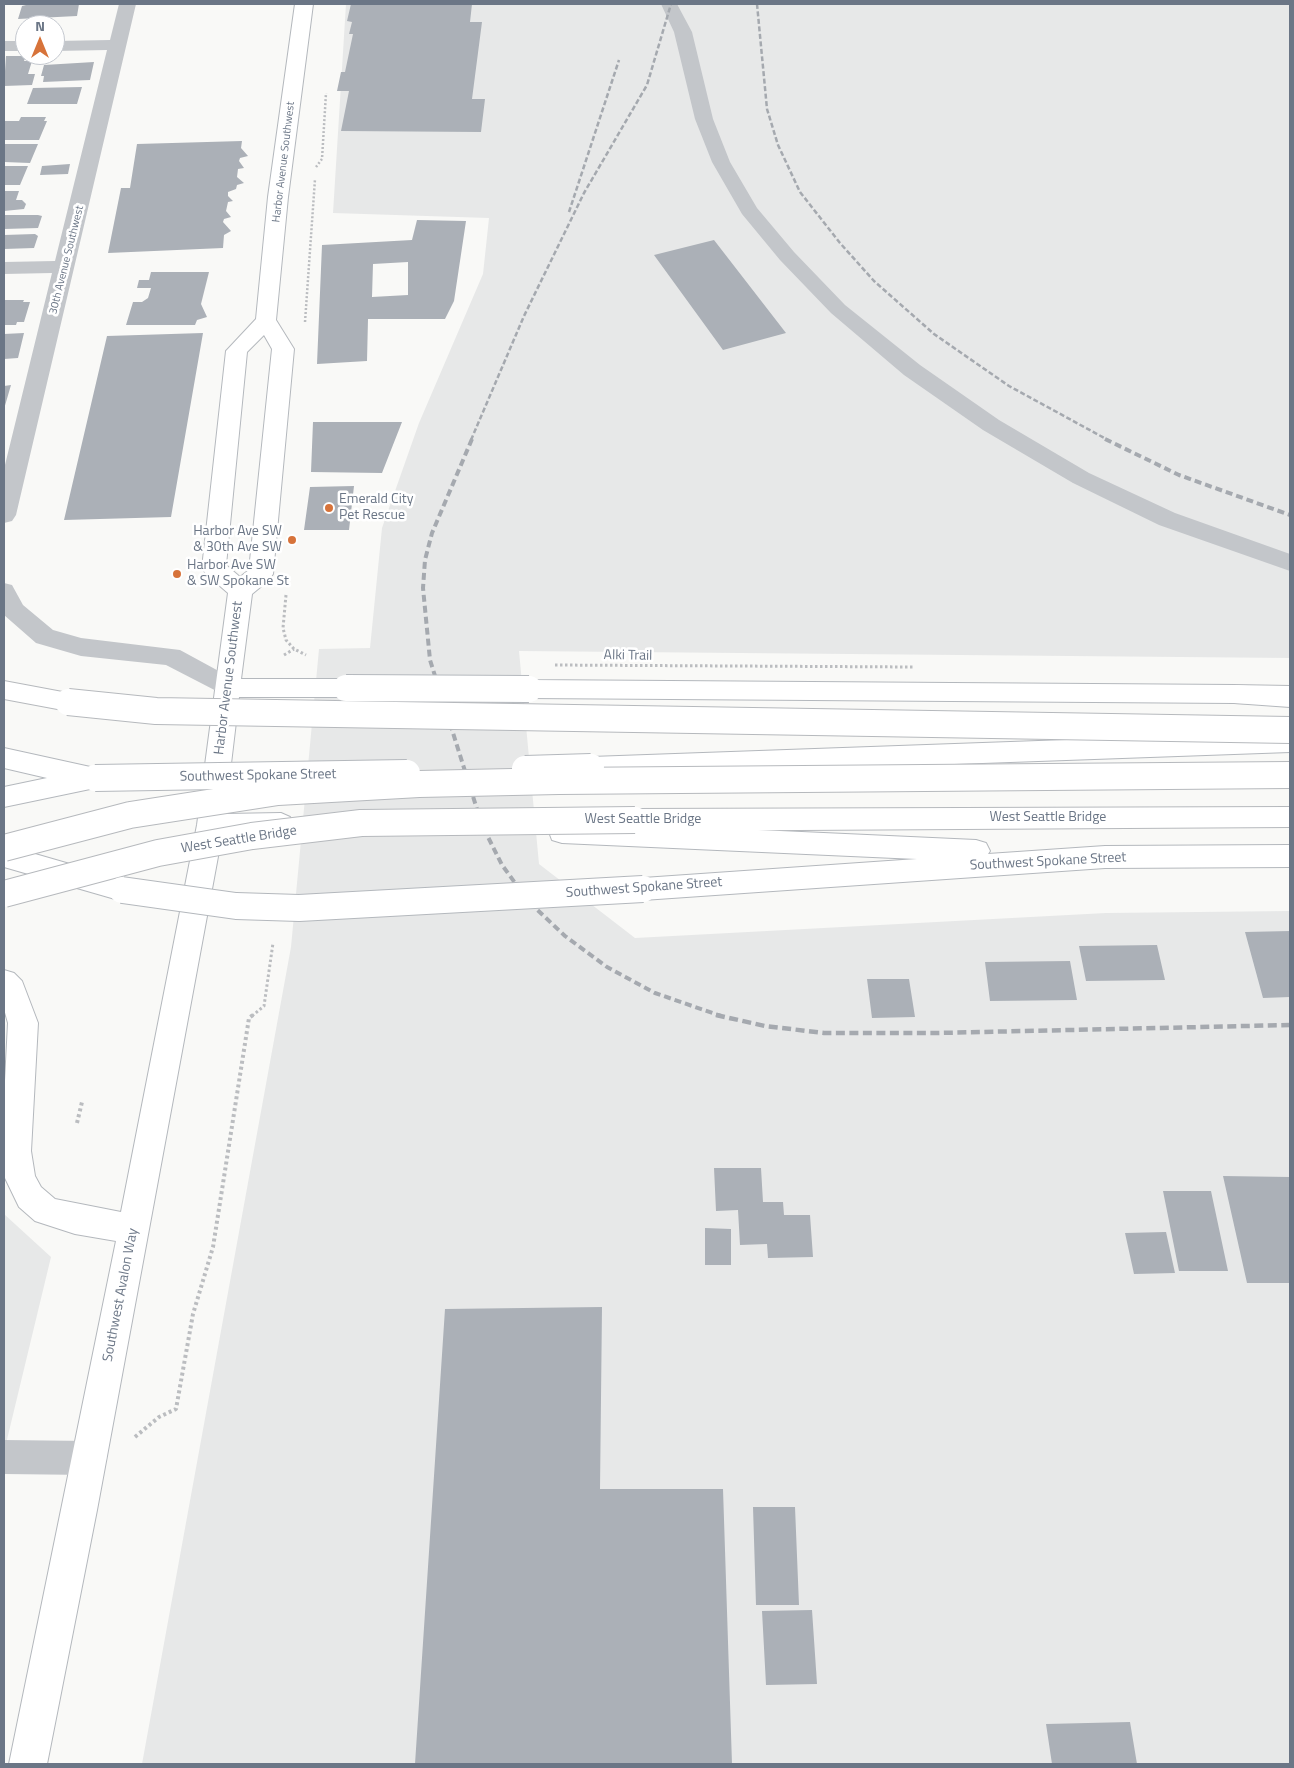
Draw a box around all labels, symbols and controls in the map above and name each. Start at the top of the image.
north arrow [15,15,65,65]
text: N [35,15,45,36]
street label: Harbor Avenue Southwest [270,101,298,223]
street label: 30th Avenue Southwest [47,204,87,316]
place label: Emerald City Pet Rescue [339,492,413,524]
marker: Emerald City Pet Rescue [323,502,335,514]
place label: Harbor Ave SW & 30th Ave SW [193,524,282,556]
marker: Harbor Ave SW & 30th Ave SW [286,534,298,546]
place label: Harbor Ave SW & SW Spokane St [187,558,289,590]
marker: Harbor Ave SW & SW Spokane St [171,568,183,580]
street label: Harbor Avenue Southwest [211,600,247,756]
street label: Alki Trail [603,647,653,665]
street label: Southwest Spokane Street [179,766,337,786]
street label: West Seattle Bridge [990,810,1106,826]
street label: West Seattle Bridge [585,812,701,828]
street label: West Seattle Bridge [180,823,298,857]
street label: Southwest Spokane Street [969,850,1127,874]
street label: Southwest Spokane Street [565,874,723,902]
street label: Southwest Avalon Way [100,1227,142,1363]

